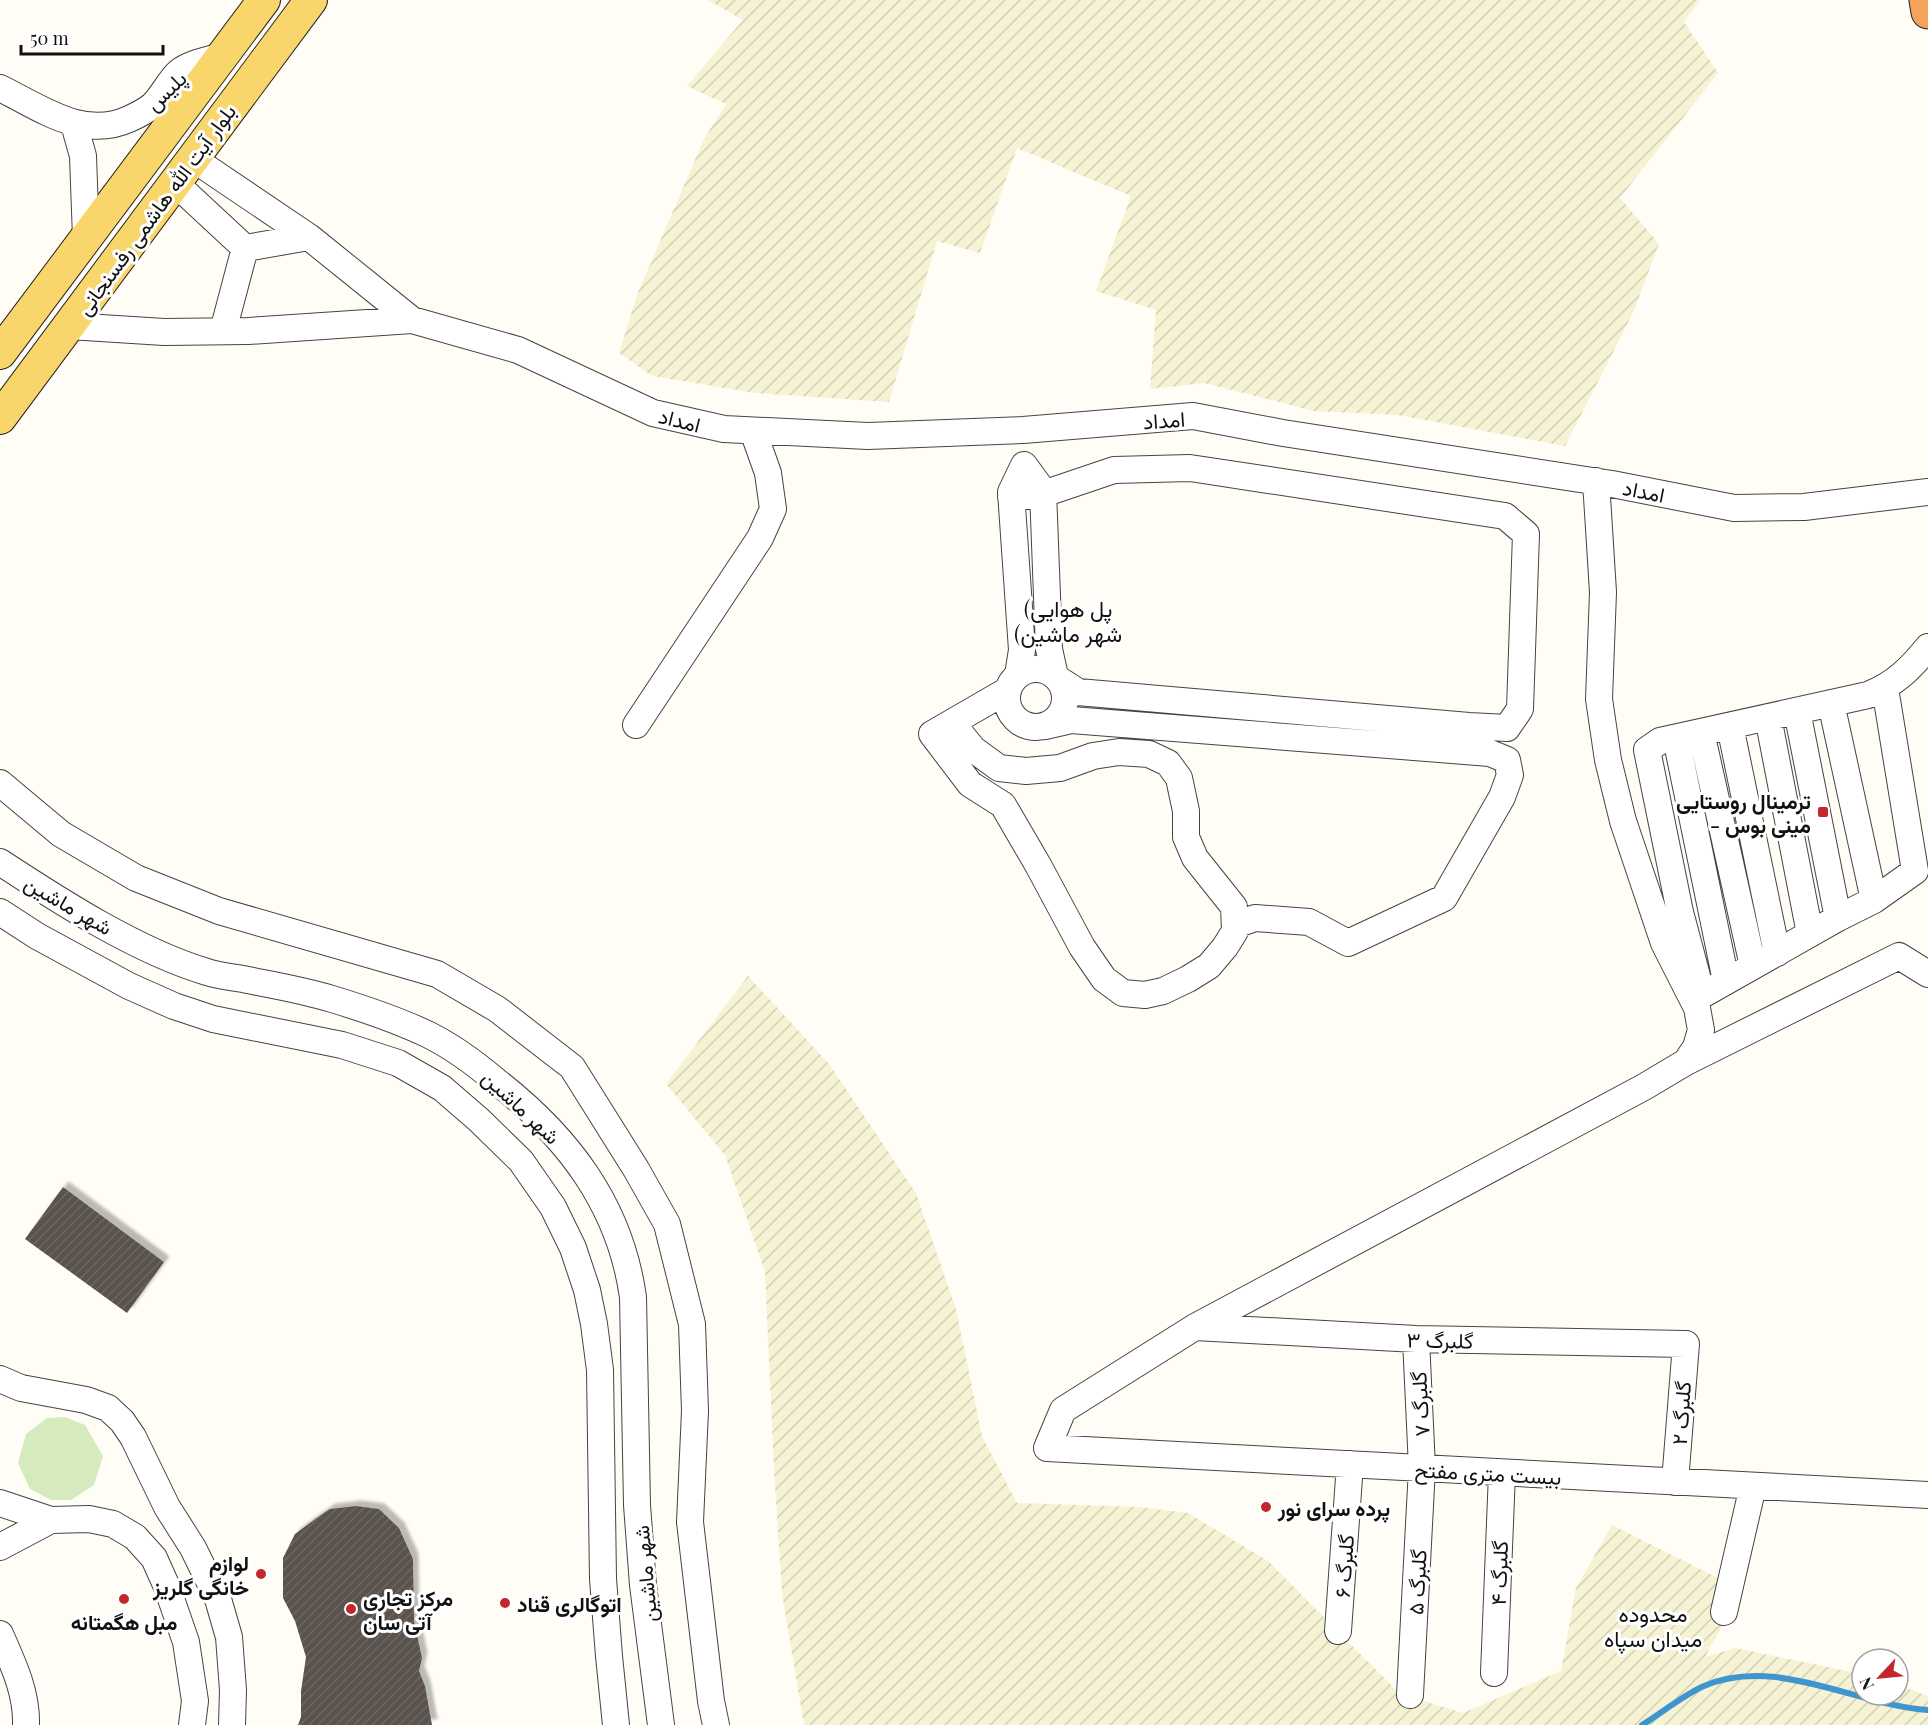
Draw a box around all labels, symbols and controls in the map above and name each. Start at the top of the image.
scale bar [21,18,164,56]
text: 50 m [30,26,69,50]
street label: پلیس [138,64,193,118]
street label: بلوار آیت الله هاشمی رفسنجانی [69,98,242,321]
street label: امداد [656,400,704,438]
street label: امداد [1142,404,1186,434]
street label: امداد [1621,472,1667,508]
district label: (پل هوایی (شهر ماشین [1014,593,1122,648]
place label: ترمینال روستایی - مینی بوس [1676,786,1811,839]
marker: ترمینال روستایی - مینی بوس [1816,805,1830,819]
street label: شهر ماشین [19,868,118,941]
street label: شهر ماشین [476,1063,567,1150]
street label: گلبرگ ۳ [1406,1324,1474,1355]
street label: گلبرگ ۷ [1403,1371,1436,1437]
street label: گلبرگ ۲ [1664,1380,1697,1446]
street label: بیست متری مفتح [1414,1454,1562,1492]
place label: پرده سرای نور [1277,1493,1390,1523]
marker: پرده سرای نور [1259,1500,1273,1514]
street label: شهر ماشین [626,1524,663,1624]
street label: گلبرگ ۶ [1327,1533,1360,1599]
street label: گلبرگ ۴ [1483,1540,1514,1606]
place label: لوازم خانگی گلریز [152,1548,249,1601]
street label: گلبرگ ۵ [1400,1549,1433,1615]
marker: لوازم خانگی گلریز [254,1567,268,1581]
place label: مرکز تجاری آتی سان [363,1583,453,1635]
place label: اتوگالری قناد [517,1589,622,1618]
marker: مبل هگمتانه [117,1592,131,1606]
marker: اتوگالری قناد [498,1596,512,1610]
district label: محدوده میدان سپاه [1604,1598,1702,1654]
marker: مرکز تجاری آتی سان [344,1602,358,1616]
place label: مبل هگمتانه [71,1607,177,1635]
north arrow [1850,1647,1910,1707]
text: N [1854,1674,1878,1694]

